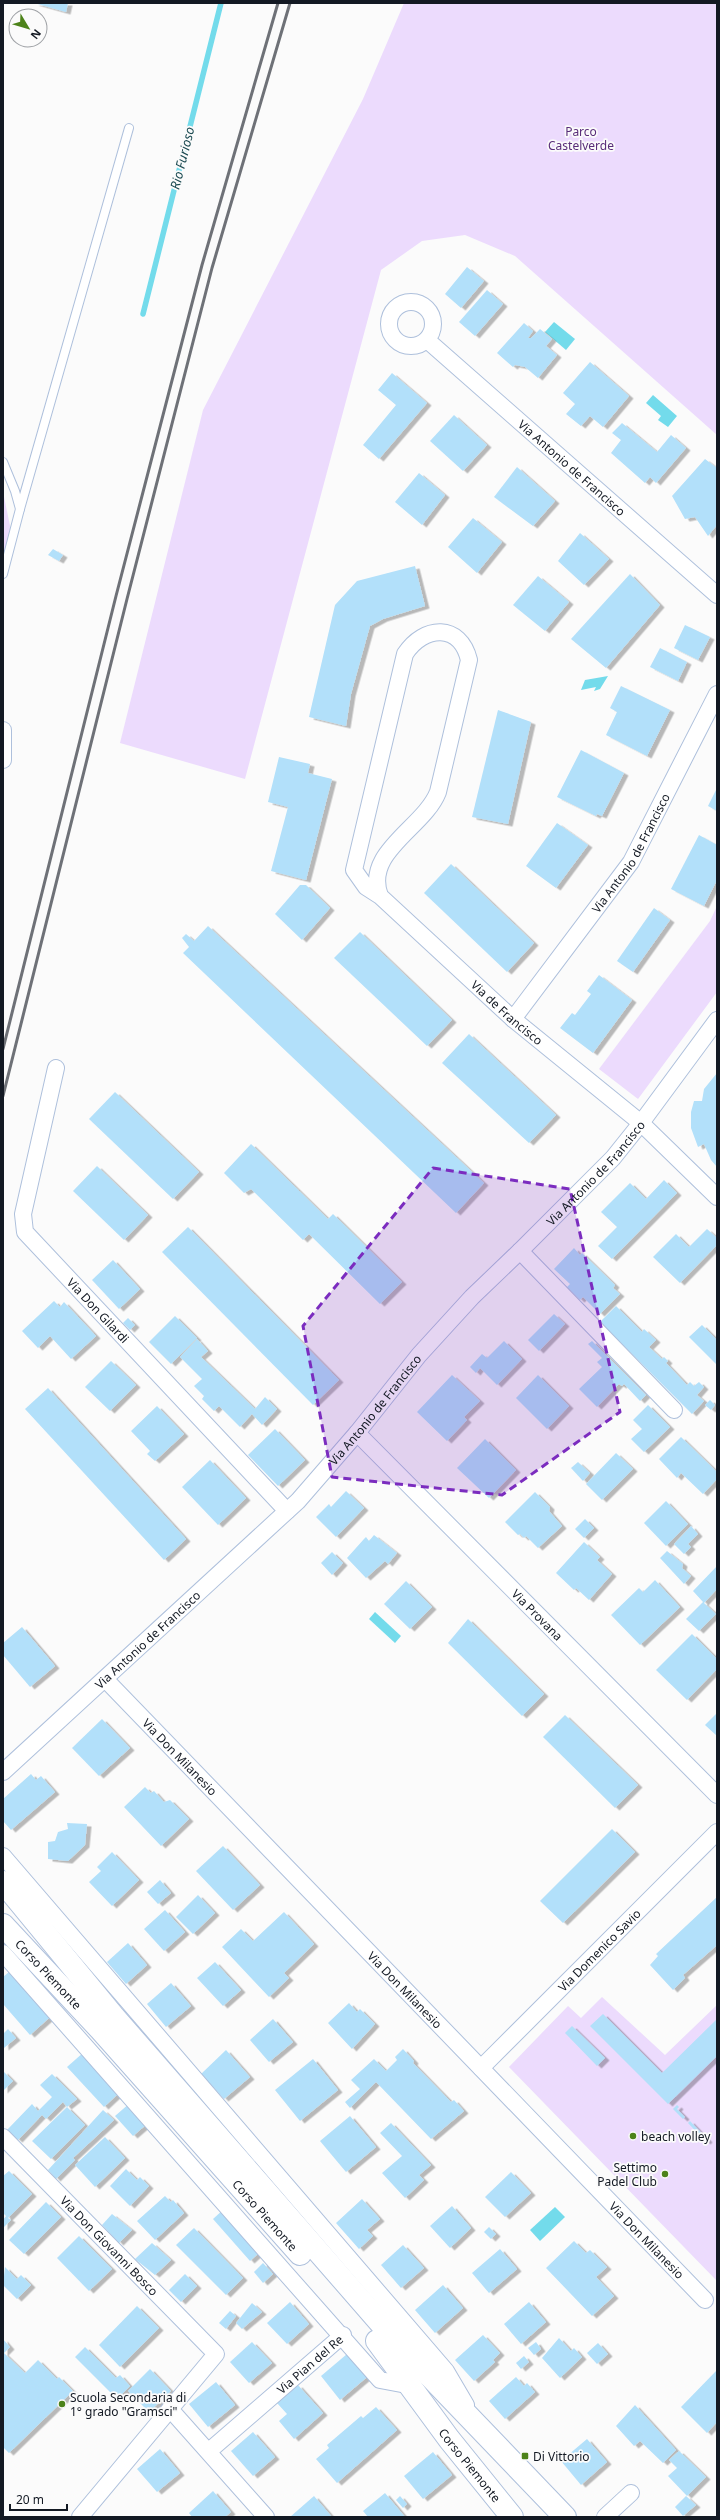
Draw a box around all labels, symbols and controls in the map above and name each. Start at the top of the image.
north arrow [8,8,48,48]
text: N [28,26,45,43]
park label: Parco Castelverde [548,123,614,154]
water label: Rio Furioso [166,125,198,191]
street label: Via Antonio de Francisco [515,416,629,519]
street label: Via Antonio de Francisco [587,790,673,916]
street label: Via de Francisco [468,976,547,1049]
street label: Via Antonio de Francisco [542,1117,648,1229]
street label: Via Don Gilardi [64,1274,133,1346]
street label: Via Antonio de Francisco [325,1351,425,1468]
street label: Via Provana [508,1585,567,1644]
street label: Via Antonio de Francisco [91,1587,204,1692]
street label: Via Don Milanesio [139,1714,221,1799]
street label: Via Domenico Savio [554,1905,644,1995]
street label: Corso Piemonte [12,1935,86,2013]
street label: Via Don Milanesio [364,1947,446,2032]
place label: beach volley [641,2128,711,2145]
marker: beach volley [628,2131,638,2141]
place label: Settimo Padel Club [597,2159,657,2190]
marker: Settimo Padel Club [660,2169,670,2179]
street label: Corso Piemonte [229,2176,302,2254]
street label: Via Don Giovanni Bosco [57,2192,162,2299]
street label: Via Don Milanesio [606,2198,688,2282]
street label: Via Pian del Re [273,2330,346,2397]
place label: Scuola Secondaria di 1° grado "Gramsci" [70,2389,186,2420]
marker: Scuola Secondaria di 1° grado "Gramsci" [57,2399,67,2409]
street label: Corso Piemonte [435,2425,505,2506]
place label: Di Vittorio [533,2448,590,2465]
marker: Di Vittorio [520,2451,530,2461]
scale bar [10,2486,67,2512]
text: 20 m [16,2491,44,2508]

